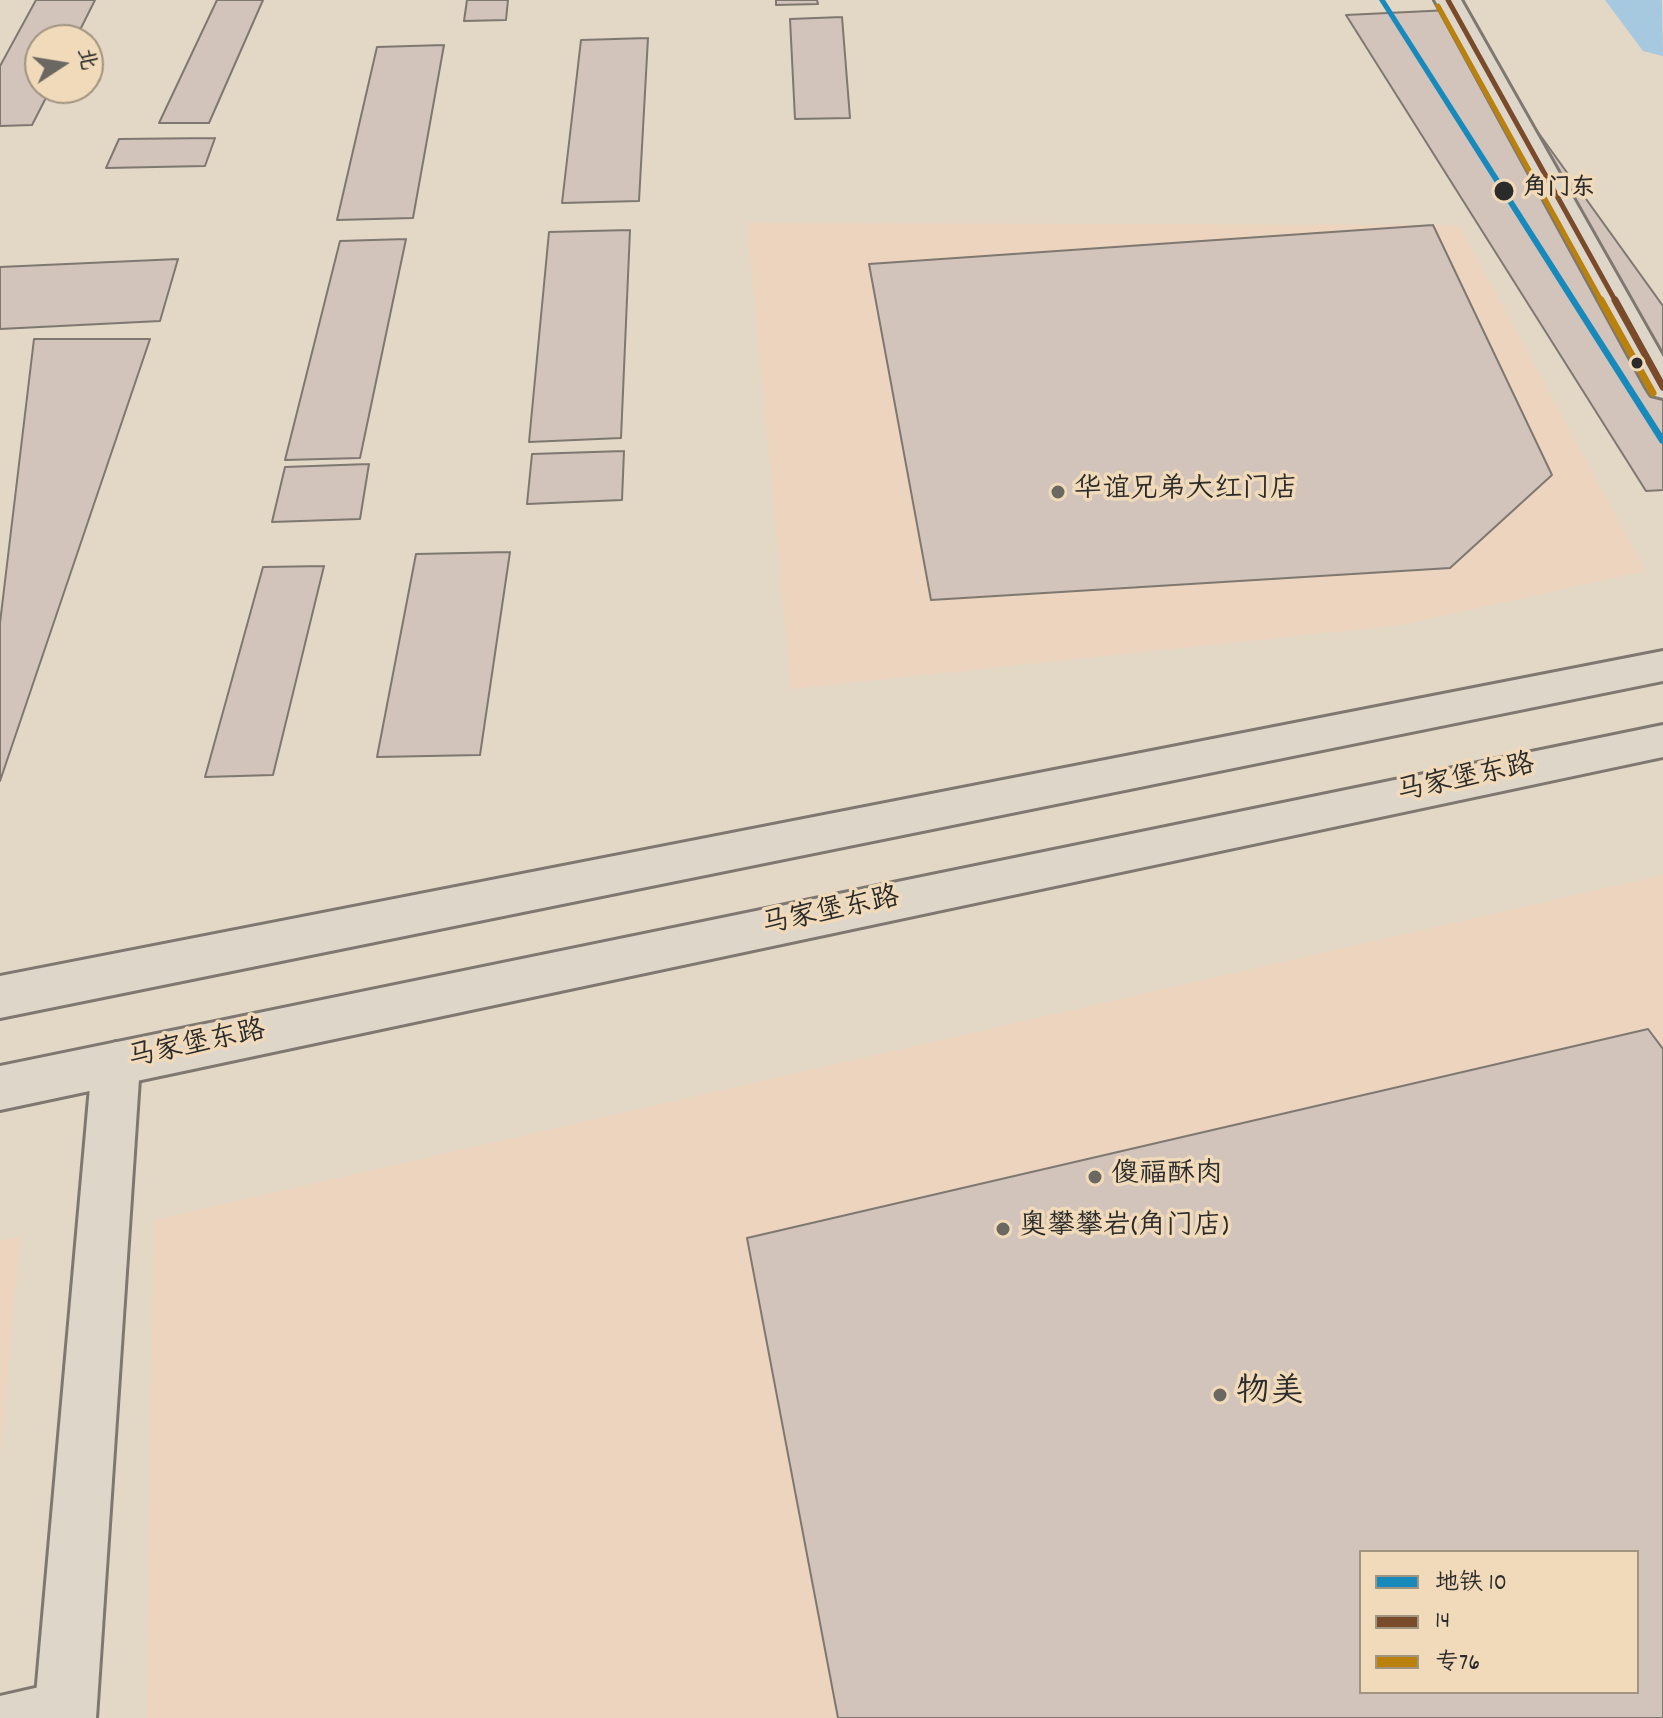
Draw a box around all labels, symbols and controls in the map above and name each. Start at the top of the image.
north arrow [24,24,104,104]
text: 北 [69,45,103,73]
place label: 角门东 [1523,177,1595,205]
marker: 角门东 [1492,179,1516,203]
unlabelled marker [1629,355,1645,371]
place label: 华谊兄弟大红门店 [1074,475,1298,509]
marker: 华谊兄弟大红门店 [1049,483,1067,501]
street label: 马家堡东路 [1394,750,1538,812]
street label: 马家堡东路 [759,883,903,945]
street label: 马家堡东路 [125,1016,269,1078]
place label: 傻福酥肉 [1111,1160,1223,1194]
marker: 傻福酥肉 [1086,1168,1104,1186]
place label: 奥攀攀岩(角门店) [1019,1212,1229,1246]
marker: 奥攀攀岩(角门店) [994,1220,1012,1238]
place label: 物美 [1236,1375,1304,1415]
marker: 物美 [1211,1386,1229,1404]
legend [1359,1550,1639,1694]
text: 地铁 10 [1435,1567,1507,1601]
text: 14 [1435,1605,1450,1639]
text: 专76 [1435,1647,1480,1681]

